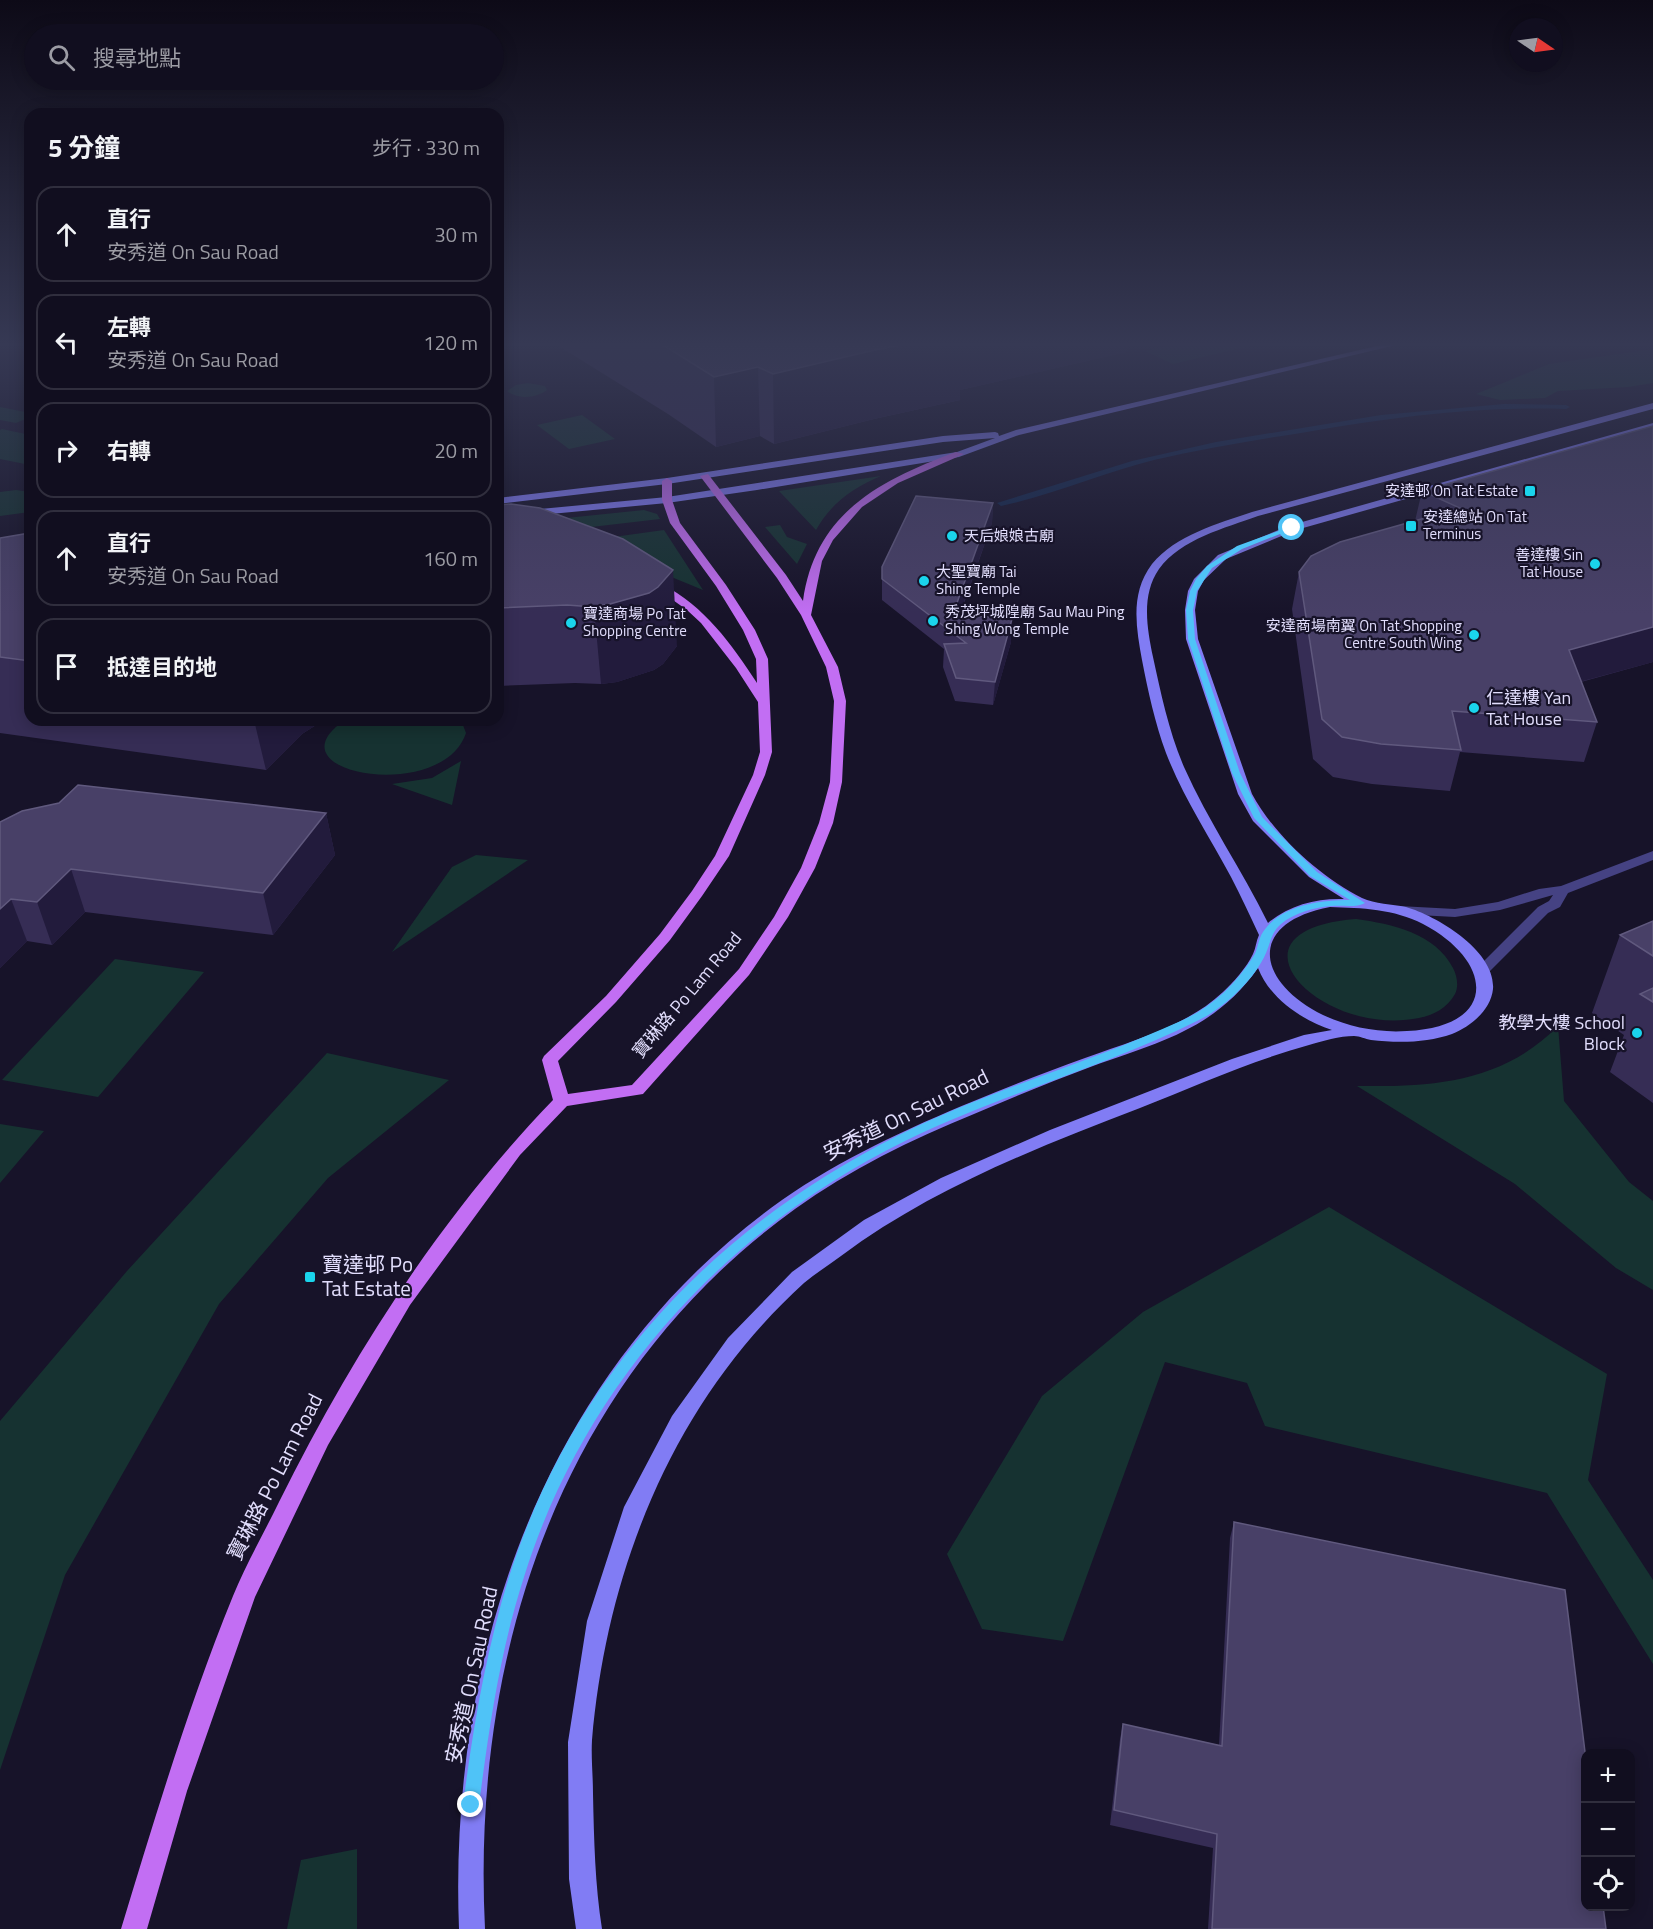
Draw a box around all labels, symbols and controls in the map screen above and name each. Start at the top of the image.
north arrow [1509,18,1563,72]
search box [24,24,504,90]
icon: search [45,41,78,74]
text: 搜尋地點 [93,41,181,75]
text: 5 分鐘 [48,128,120,167]
text: 步行 · 330 m [372,132,480,163]
text: 直行 [107,202,151,236]
icon: ahead [50,218,83,251]
text: 30 m [434,219,478,250]
text: 安秀道 On Sau Road [107,236,279,267]
text: 左轉 [107,310,151,344]
icon: left [50,326,83,359]
text: 120 m [423,327,478,358]
text: 安秀道 On Sau Road [107,344,279,375]
icon: right [50,434,83,467]
text: 右轉 [107,434,151,468]
text: 20 m [434,435,478,466]
place label: 安達邨 On Tat Estate [1385,479,1518,502]
marker: 安達邨 On Tat Estate [1523,484,1537,498]
place label: 安達總站 On Tat Terminus [1423,505,1528,545]
route start [1278,514,1304,540]
marker: 安達總站 On Tat Terminus [1404,519,1418,533]
place label: 天后娘娘古廟 [964,524,1054,547]
text: 直行 [107,526,151,560]
marker: 天后娘娘古廟 [945,529,959,543]
icon: ahead [50,542,83,575]
text: 160 m [423,543,478,574]
place label: 善達樓 Sin Tat House [1515,543,1583,583]
marker: 善達樓 Sin Tat House [1588,557,1602,571]
text: 安秀道 On Sau Road [107,560,279,591]
place label: 大聖寶廟 Tai Shing Temple [936,560,1020,600]
marker: 大聖寶廟 Tai Shing Temple [917,574,931,588]
place label: 秀茂坪城隍廟 Sau Mau Ping Shing Wong Temple [945,600,1125,640]
place label: 寶達商場 Po Tat Shopping Centre [583,602,687,642]
marker: 秀茂坪城隍廟 Sau Mau Ping Shing Wong Temple [926,614,940,628]
place label: 安達商場南翼 On Tat Shopping Centre South Wing [1266,614,1462,654]
marker: 寶達商場 Po Tat Shopping Centre [564,616,578,630]
marker: 安達商場南翼 On Tat Shopping Centre South Wing [1467,628,1481,642]
icon: arrive [50,650,83,683]
text: 抵達目的地 [107,650,217,684]
place label: 仁達樓 Yan Tat House [1486,684,1571,732]
marker: 仁達樓 Yan Tat House [1467,701,1481,715]
street label: 寶琳路 Po Lam Road [626,926,748,1064]
place label: 教學大樓 School Block [1499,1009,1625,1057]
marker: 教學大樓 School Block [1630,1026,1644,1040]
street label: 安秀道 On Sau Road [817,1060,994,1168]
place label: 寶達邨 Po Tat Estate [322,1248,413,1304]
marker: 寶達邨 Po Tat Estate [303,1270,317,1284]
street label: 寶琳路 Po Lam Road [218,1387,330,1566]
street label: 安秀道 On Sau Road [437,1583,505,1766]
map controls [1581,1749,1635,1911]
button: + [1581,1749,1635,1803]
route end [457,1791,483,1817]
button: − [1581,1803,1635,1857]
button: locate [1581,1857,1635,1911]

